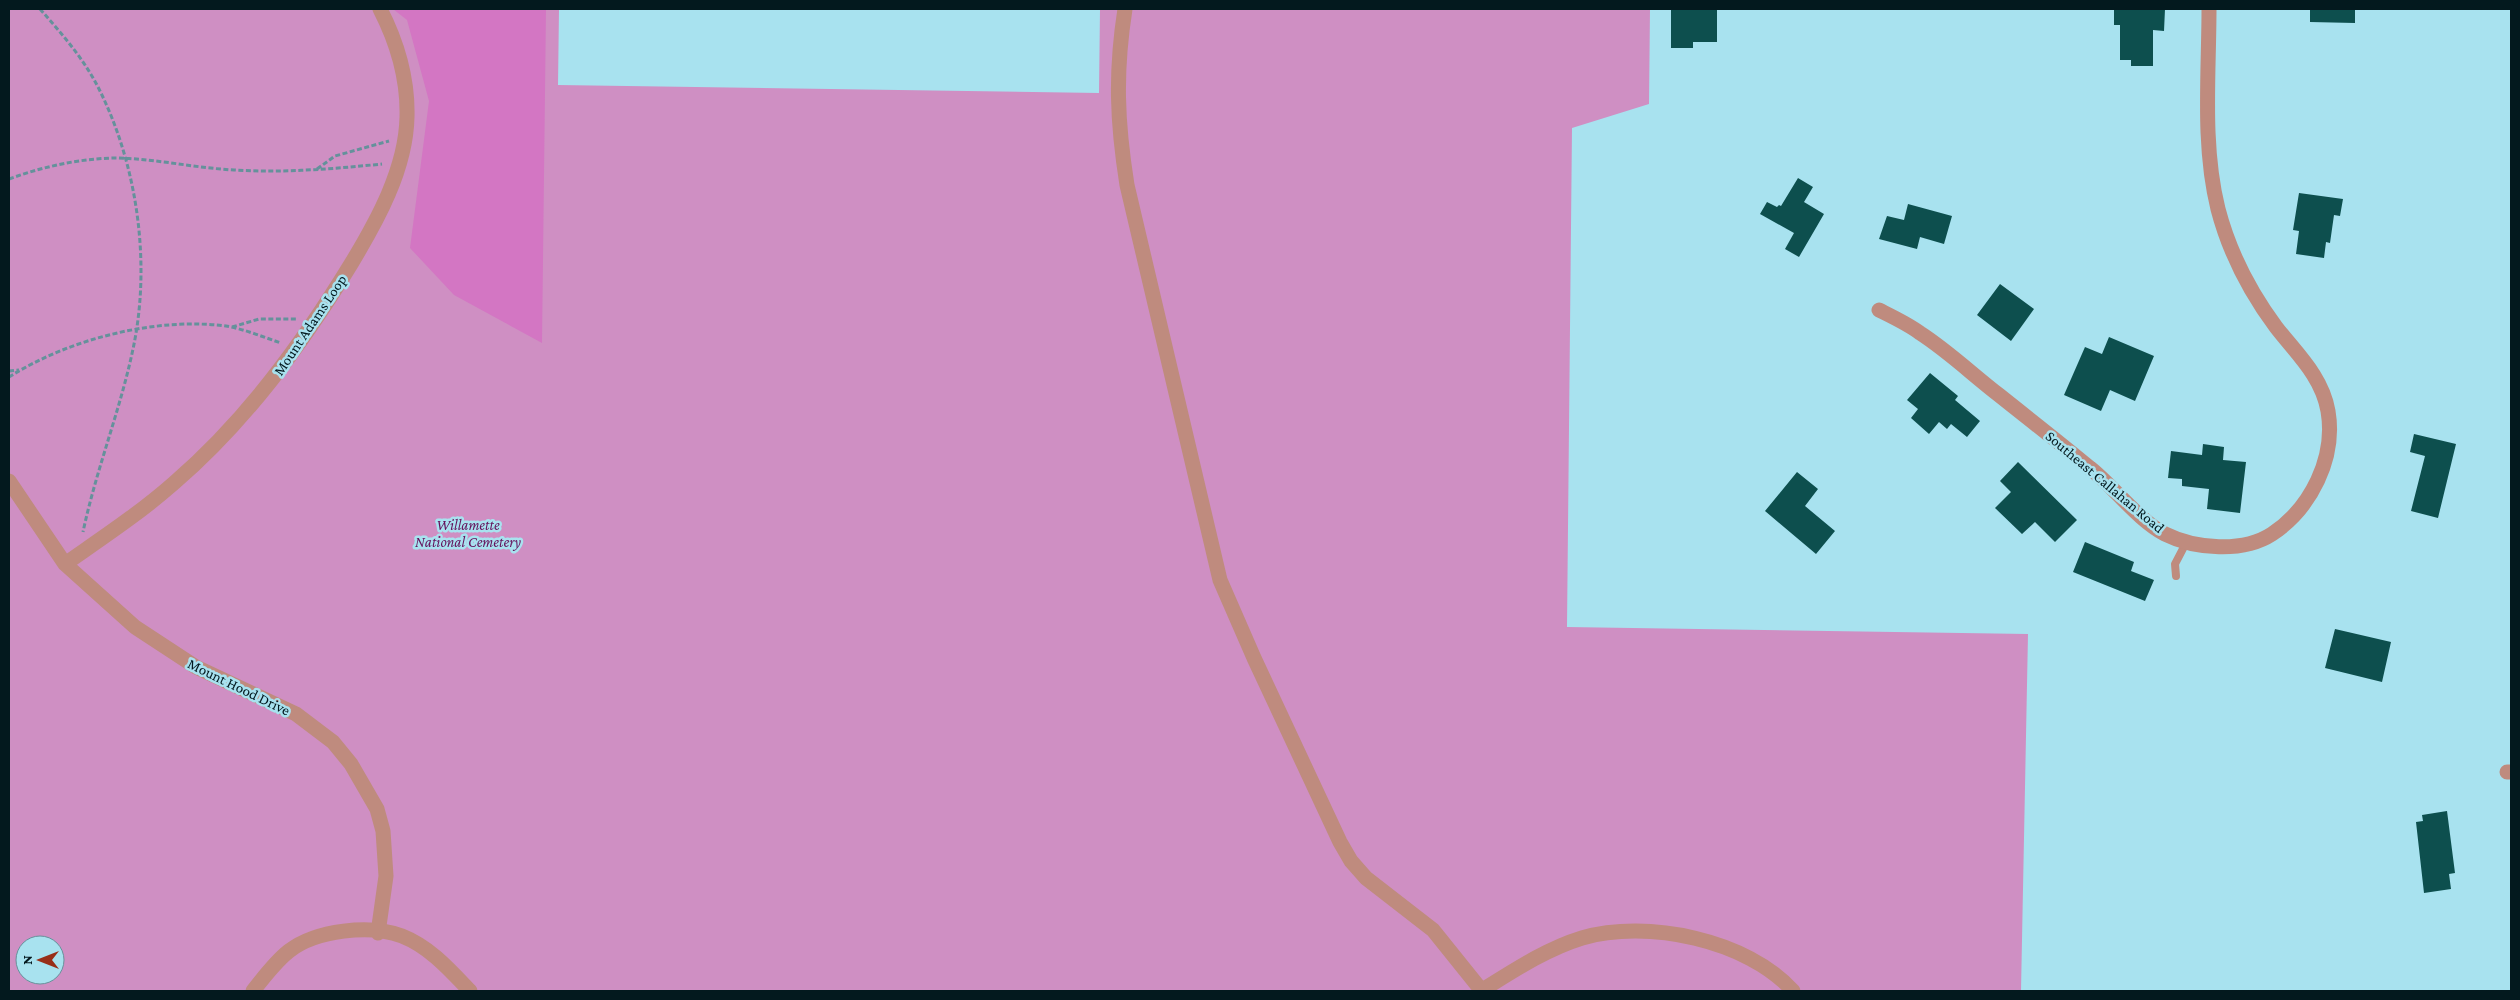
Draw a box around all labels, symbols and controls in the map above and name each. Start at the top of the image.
street label: Mount Adams Loop [270,271,351,379]
street label: Southeast Callahan Road [2043,428,2167,536]
park label: Willamette National Cemetery [415,517,521,551]
street label: Mount Hood Drive [185,655,293,719]
north arrow [15,935,65,985]
text: N [19,955,35,965]

